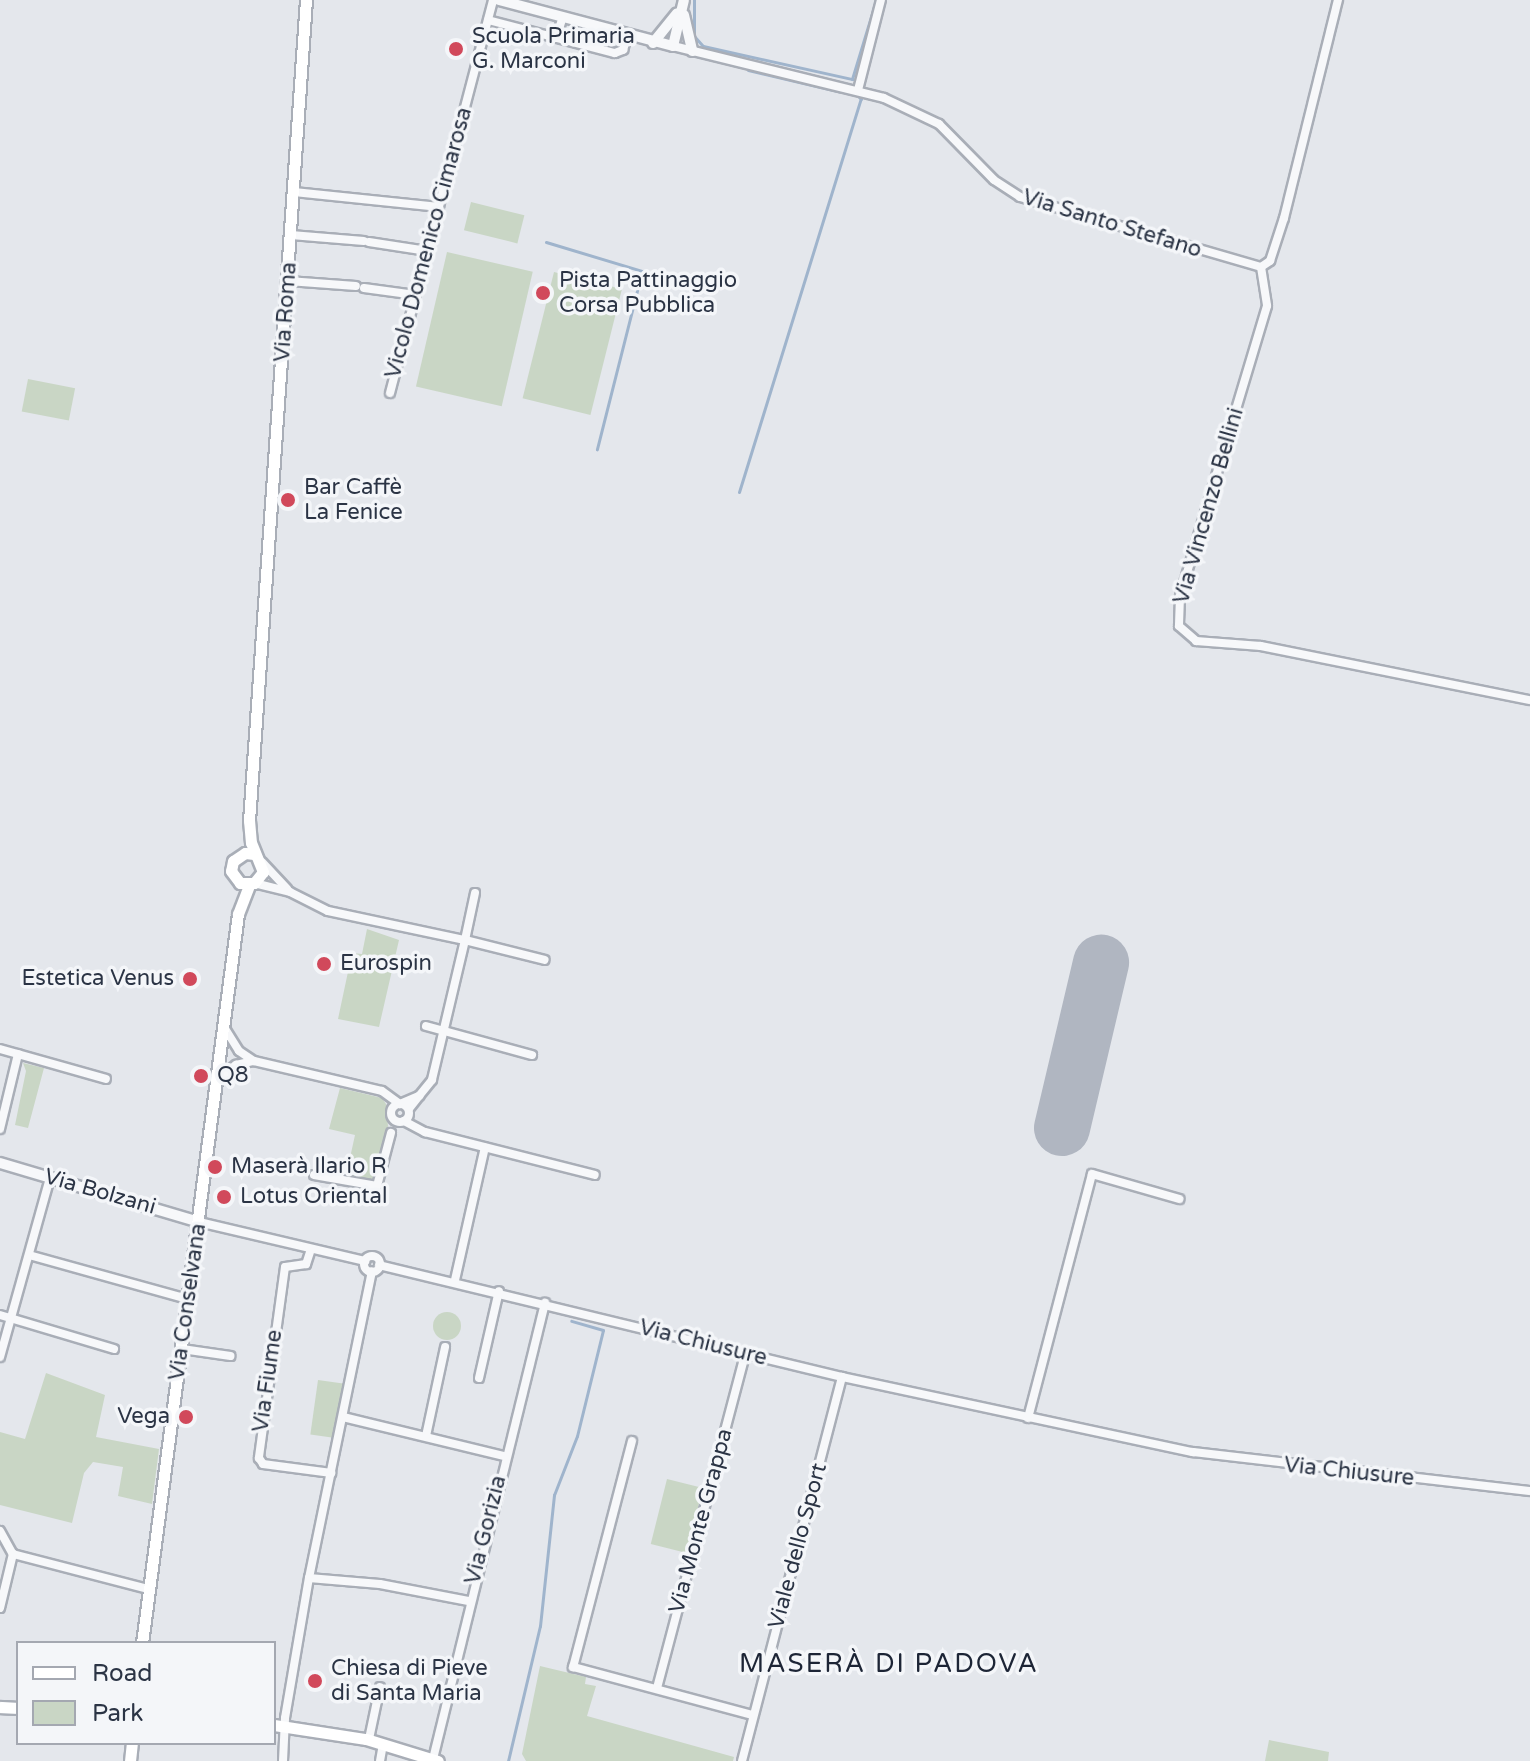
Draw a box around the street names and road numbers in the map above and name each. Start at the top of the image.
street label: Vicolo Domenico Cimarosa [380,105,478,381]
street label: Via Santo Stefano [1019,184,1205,264]
street label: Via Roma [269,261,303,363]
street label: Via Vincenzo Bellini [1168,405,1250,607]
street label: Via Bolzani [41,1163,159,1221]
street label: Via Conselvana [164,1222,212,1382]
street label: Via Chiusure [636,1314,770,1372]
street label: Via Fiume [248,1328,288,1434]
street label: Via Monte Grappa [664,1426,738,1616]
street label: Via Chiusure [1283,1452,1415,1492]
street label: Viale dello Sport [763,1460,833,1632]
street label: Via Gorizia [460,1473,512,1587]

